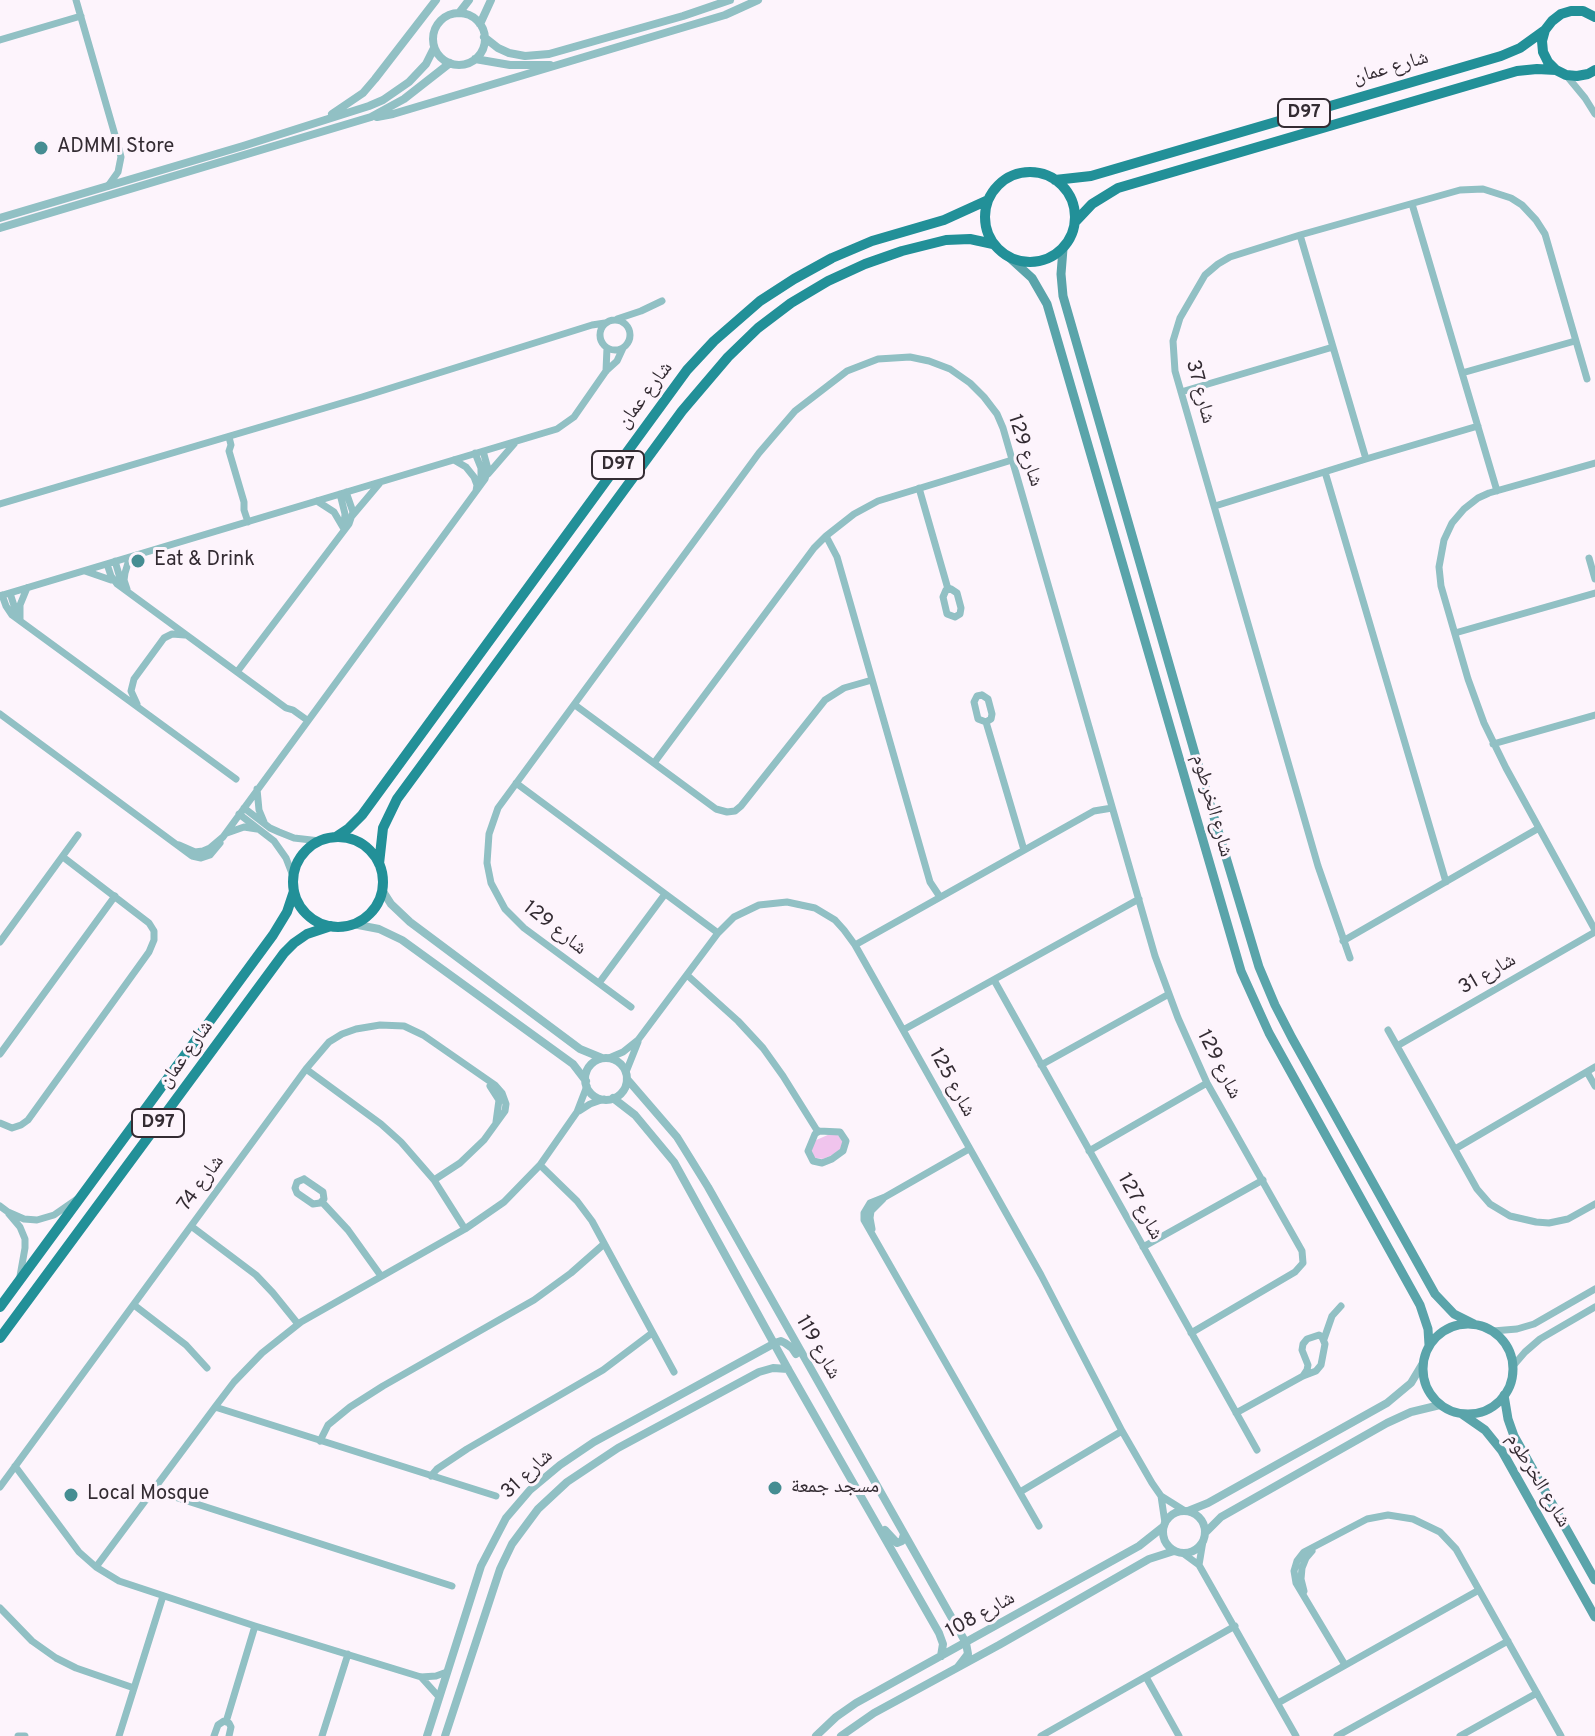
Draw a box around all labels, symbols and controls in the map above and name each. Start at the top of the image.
street label: شارع عمان [1350,47,1432,91]
road number: D97 [1278,99,1330,127]
place label: ADMMI Store [57,136,174,160]
marker: ADMMI Store [32,139,50,157]
street label: شارع عمان [613,358,679,434]
street label: شارع 37 [1179,358,1219,426]
street label: شارع 129 [1001,412,1047,490]
road number: D97 [592,451,644,479]
place label: Eat & Drink [154,549,255,573]
marker: Eat & Drink [129,552,147,570]
street label: شارع الخرطوم [1185,752,1237,860]
street label: شارع 129 [517,897,591,961]
street label: شارع 31 [1455,949,1521,1001]
street label: شارع عمان [154,1016,220,1094]
street label: شارع 129 [1190,1026,1246,1104]
street label: شارع 125 [922,1044,980,1122]
road number: D97 [132,1109,184,1137]
street label: شارع 74 [174,1151,230,1217]
street label: شارع 127 [1111,1169,1167,1245]
street label: شارع 119 [789,1312,845,1384]
street label: شارع الخرطوم [1500,1430,1574,1532]
street label: شارع 31 [497,1445,559,1505]
place label: مسجد جمعة [791,1476,879,1500]
marker: مسجد جمعة [766,1479,784,1497]
place label: Local Mosque [87,1483,209,1507]
marker: Local Mosque [62,1486,80,1504]
street label: شارع 108 [942,1587,1020,1645]

